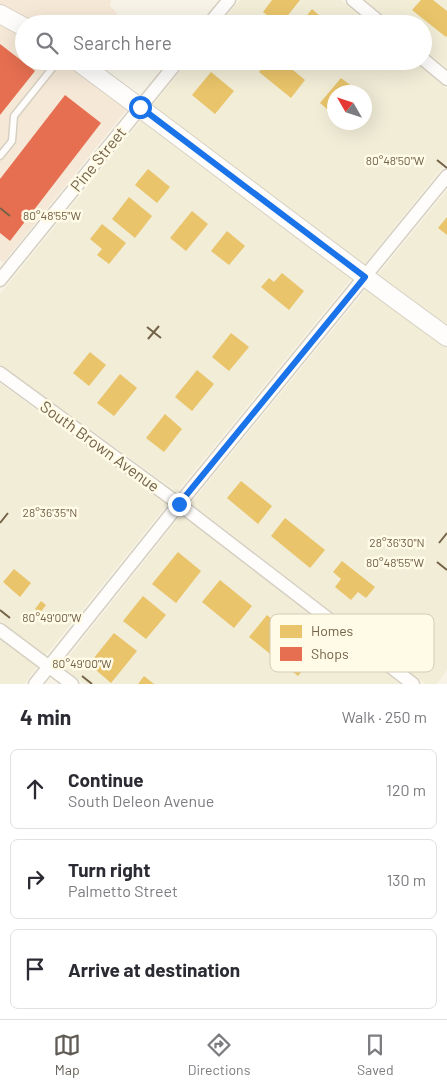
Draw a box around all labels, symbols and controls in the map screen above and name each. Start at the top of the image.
search box [15,15,432,70]
icon: search [33,29,61,57]
text: Search here [73,31,172,54]
north arrow [327,85,372,130]
route start [129,96,152,119]
street label: Pine Street [66,123,129,195]
text: 80°48'50"W [366,153,425,167]
text: 80°48'55"W [23,208,81,222]
street label: South Brown Avenue [37,396,164,495]
route end [168,493,191,516]
text: 28°36'35"N [23,505,77,519]
text: 28°36'30"N [369,535,425,549]
text: 80°48'55"W [366,555,424,569]
text: 80°49'00"W [22,610,82,624]
legend [270,614,434,672]
text: Homes [311,622,354,639]
text: Shops [311,645,349,662]
text: 80°49'00"W [52,656,112,670]
text: 4 min [20,704,71,729]
text: Walk · 250 m [342,707,427,726]
text: Continue [68,768,144,791]
icon: ahead [21,775,49,803]
text: 120 m [386,780,426,799]
text: South Deleon Avenue [68,791,214,810]
text: Turn right [68,858,150,881]
icon: right [21,865,49,893]
text: 130 m [387,870,426,889]
text: Palmetto Street [68,881,178,900]
icon: arrive [21,955,49,983]
text: Arrive at destination [68,958,240,981]
tab: Map [53,1031,81,1078]
tab: Directions [188,1031,250,1078]
tab: Saved [357,1031,394,1078]

